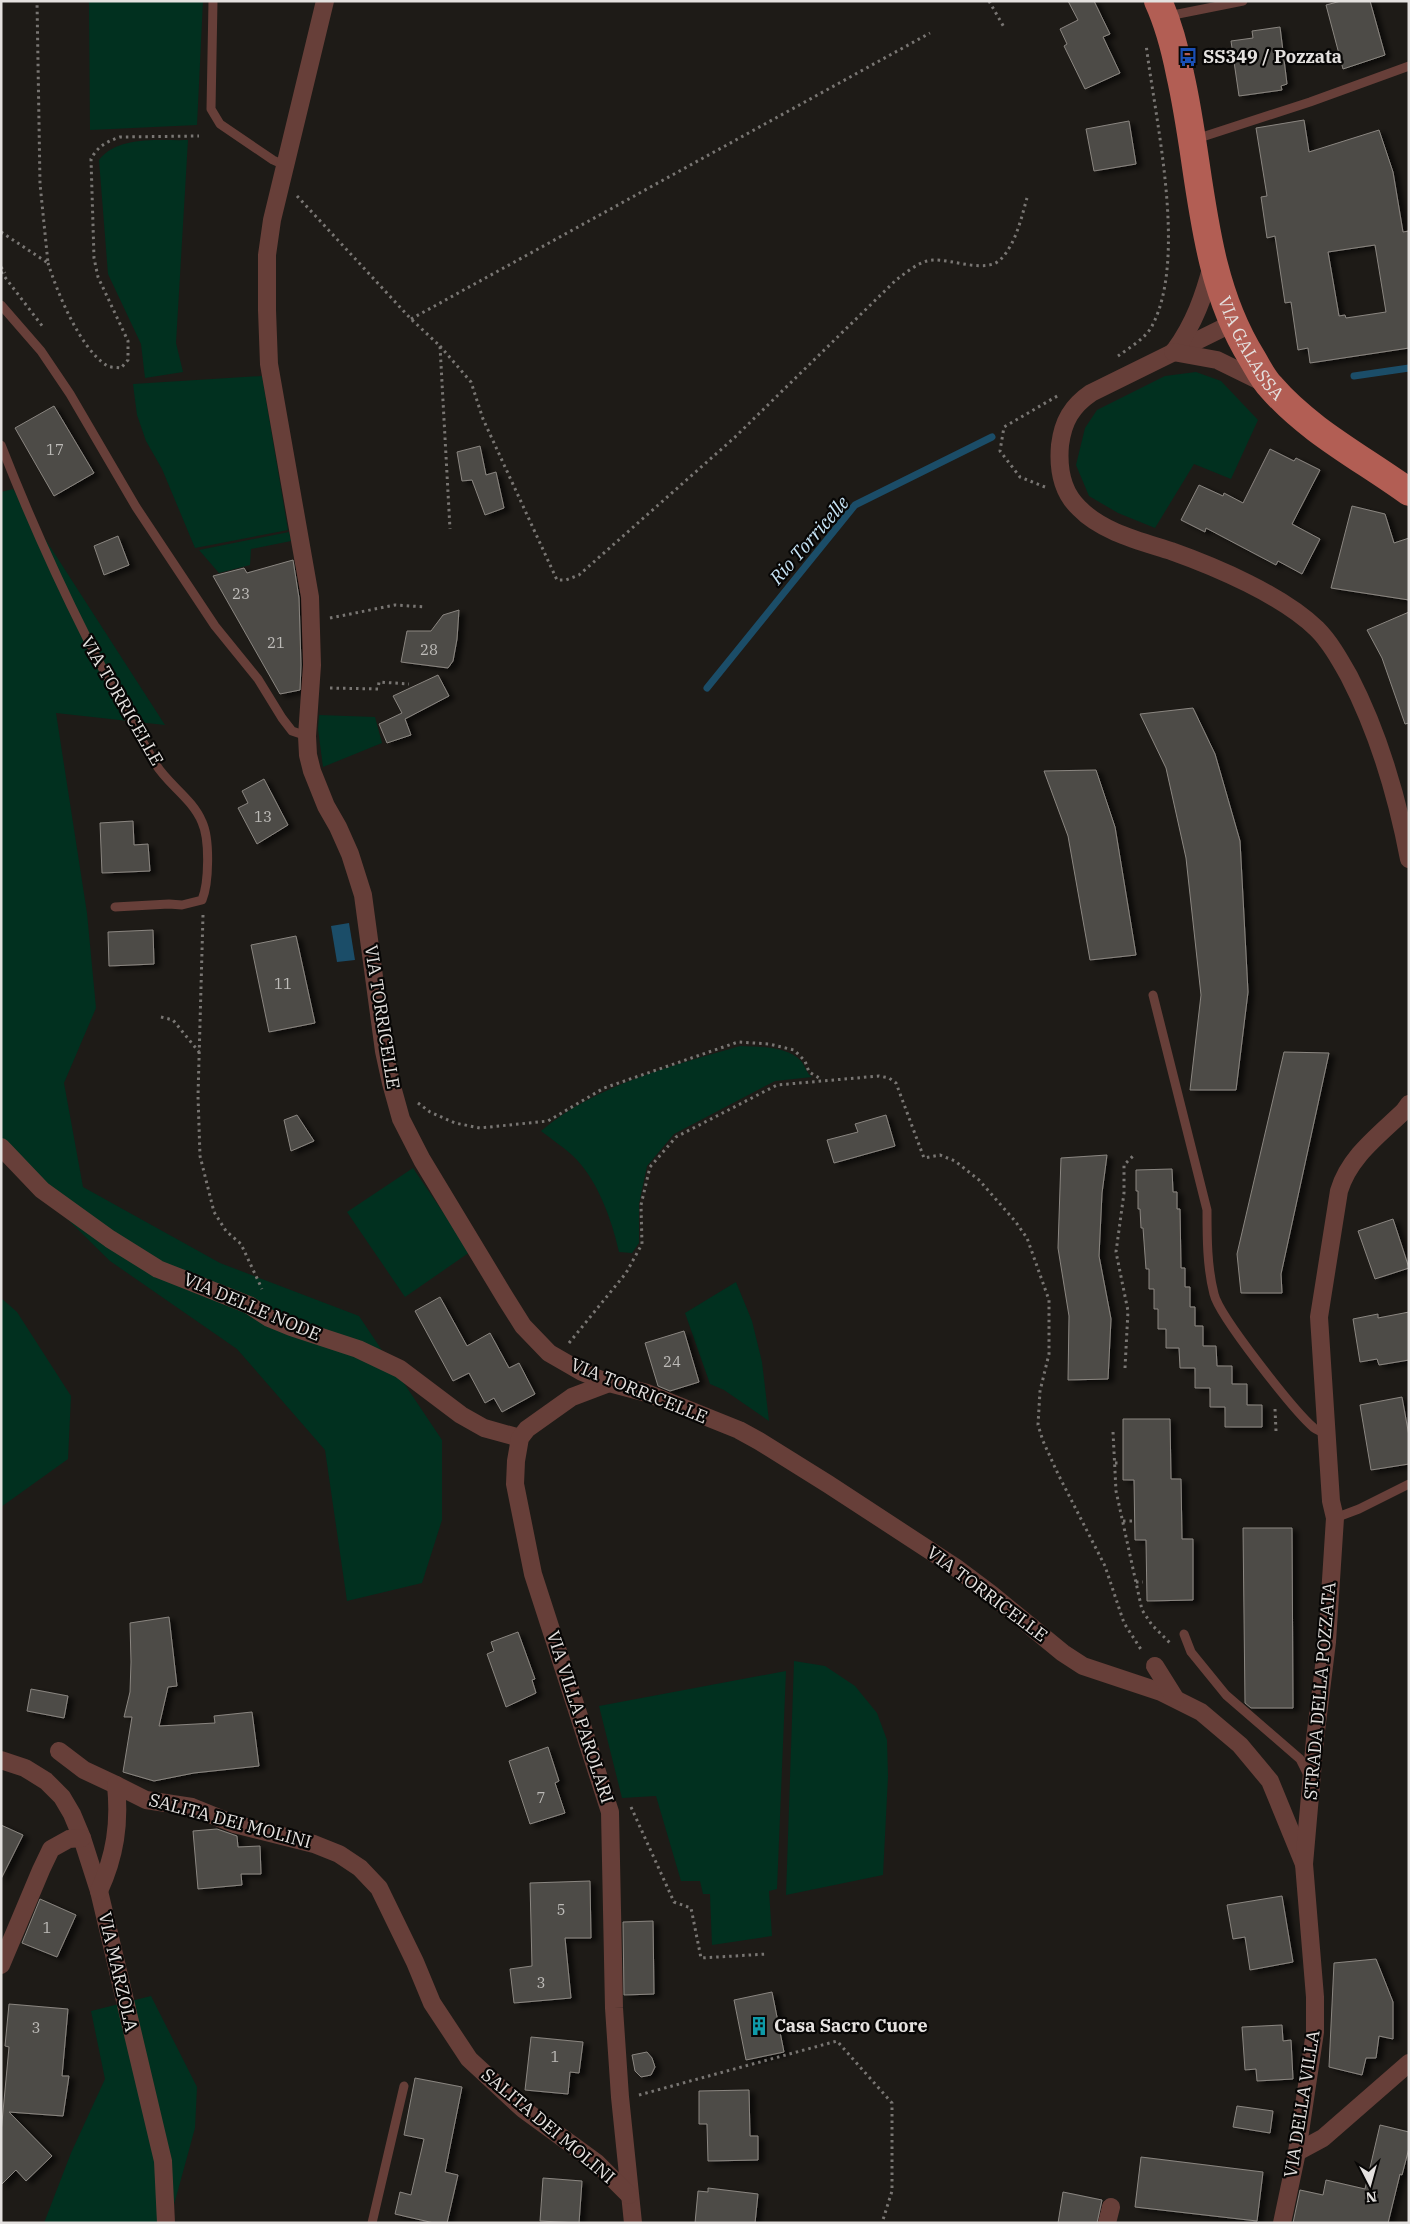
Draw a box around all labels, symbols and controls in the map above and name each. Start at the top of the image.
place label: SS349 / Pozzata [1203,45,1342,68]
bus stop icon: SS349 / Pozzata [1177,46,1199,68]
street label: VIA GALASSA [1213,293,1290,405]
house number: 17 [46,440,64,459]
water label: Rio Torricelle [763,491,854,590]
house number: 23 [232,584,250,603]
street label: VIA TORRICELLE [76,632,169,770]
house number: 21 [267,633,285,652]
house number: 28 [420,640,438,659]
house number: 13 [254,807,272,826]
street label: VIA TORRICELLE [360,943,405,1091]
house number: 11 [274,974,292,993]
street label: VIA DELLE NODE [180,1267,324,1346]
house number: 24 [663,1352,681,1371]
street label: VIA TORRICELLE [567,1353,711,1428]
street label: VIA TORRICELLE [922,1541,1052,1647]
street label: STRADA DELLA POZZATA [1299,1580,1341,1801]
street label: VIA VILLA PAROLARI [542,1628,619,1806]
street label: SALITA DEI MOLINI [146,1788,314,1853]
house number: 7 [536,1788,546,1807]
house number: 5 [556,1900,566,1919]
street label: VIA MARZOLA [94,1910,144,2035]
house number: 1 [42,1918,52,1937]
house number: 3 [536,1973,546,1992]
place label: Casa Sacro Cuore [774,2014,928,2037]
building icon: Casa Sacro Cuore [748,2015,770,2037]
house number: 3 [31,2018,41,2037]
street label: VIA DELLA VILLA [1278,2028,1325,2179]
house number: 1 [550,2047,560,2066]
street label: SALITA DEI MOLINI [477,2063,620,2188]
north arrow [1345,2159,1395,2209]
text: N [1365,2187,1378,2206]

